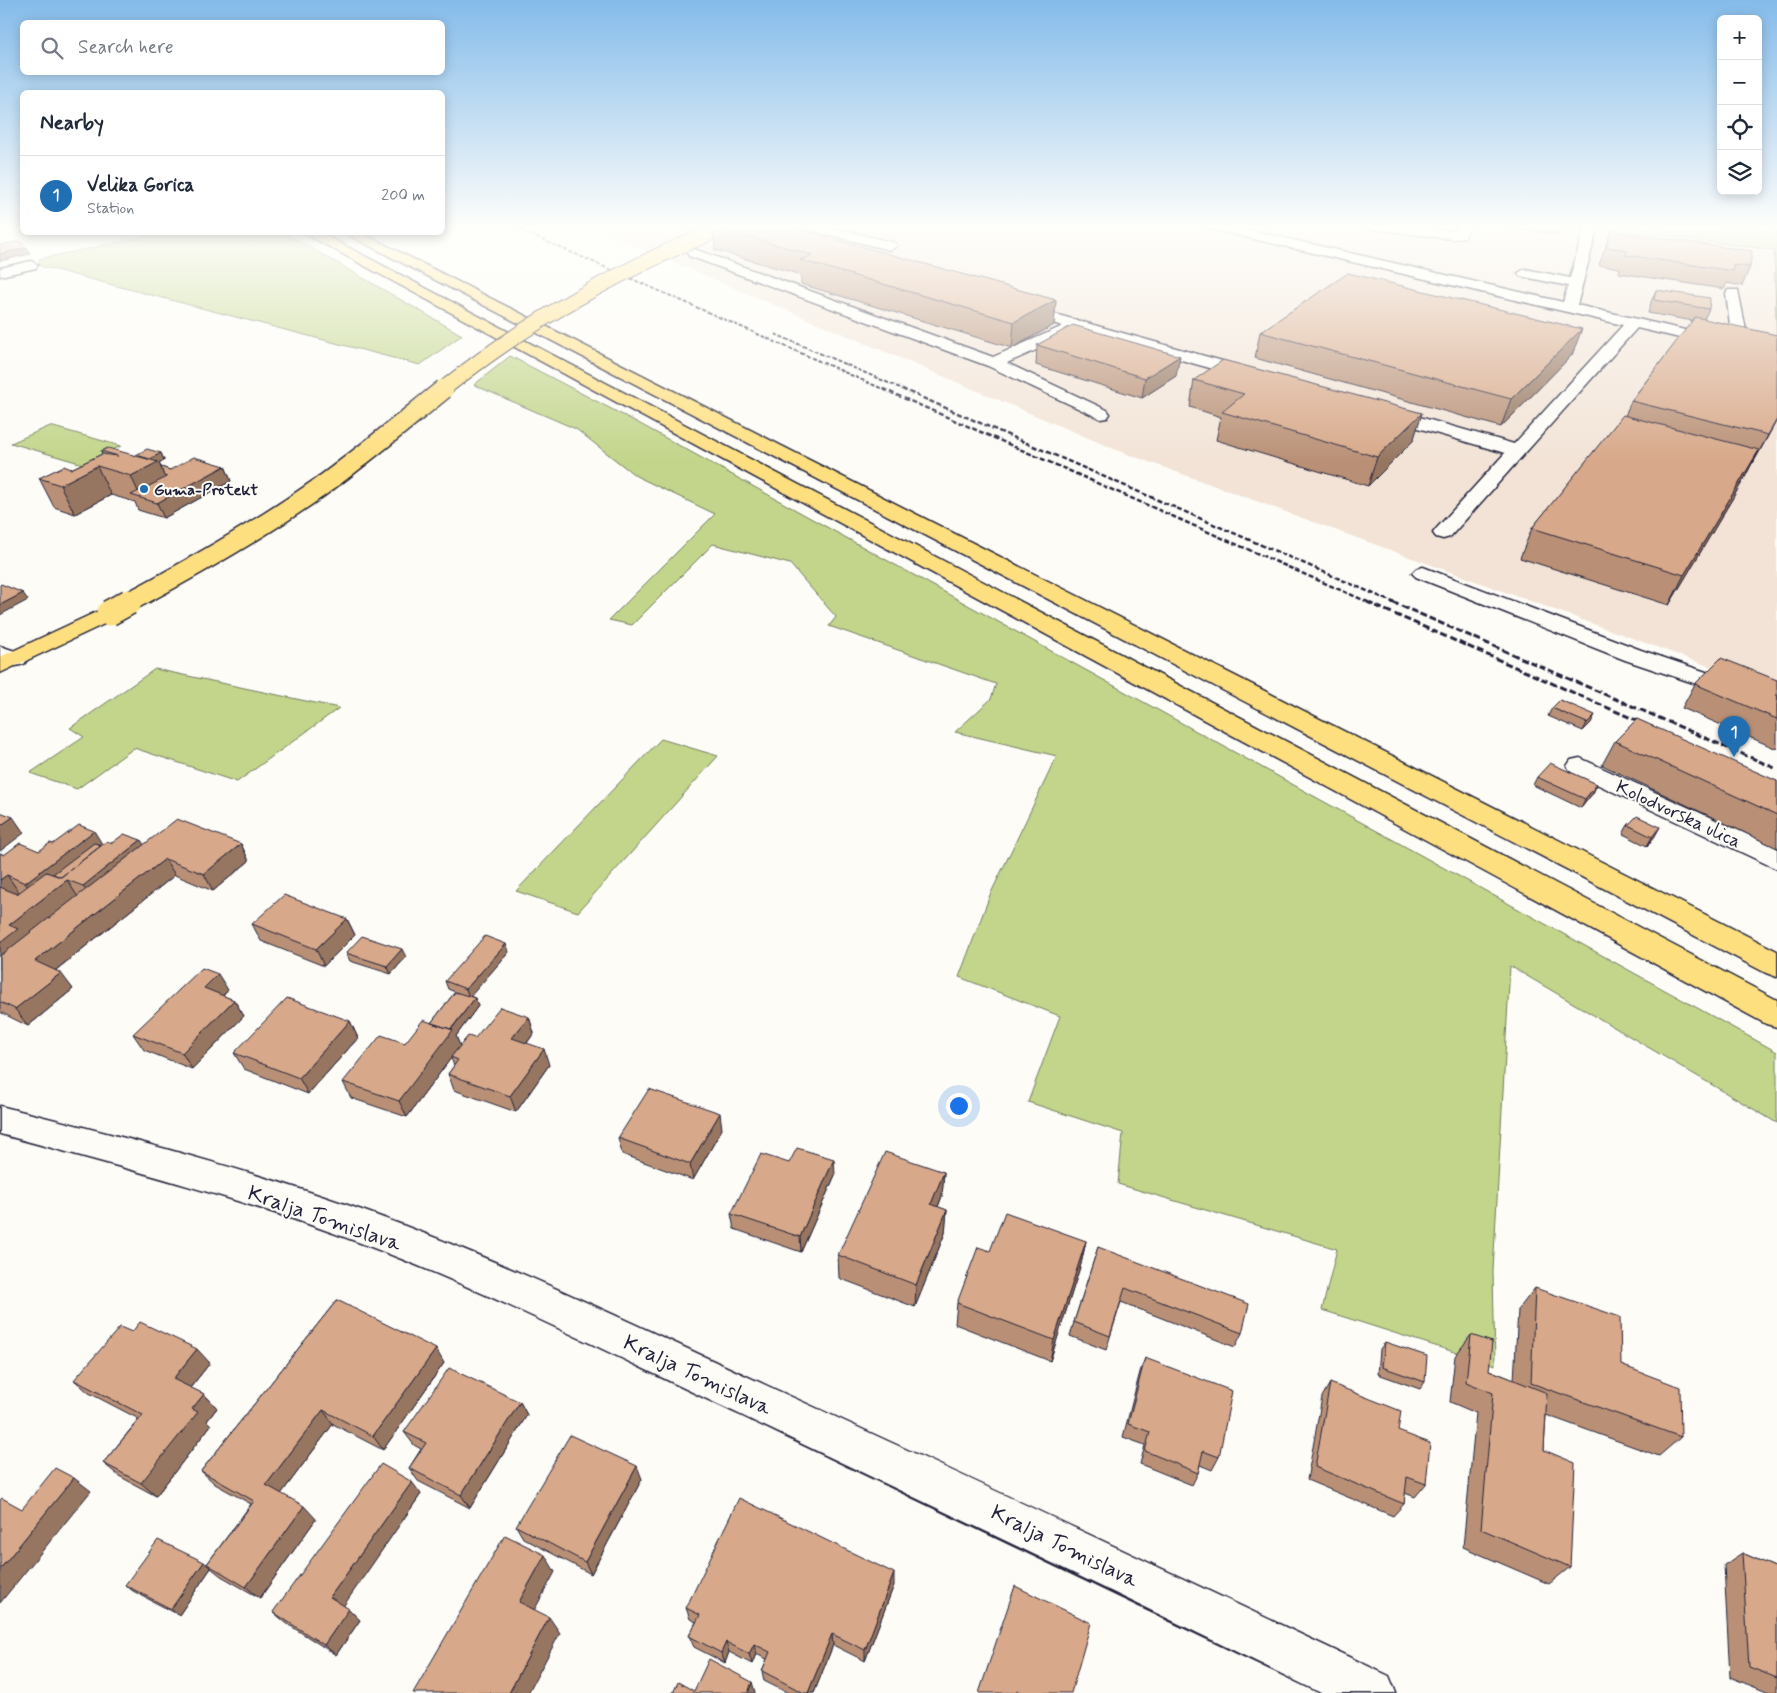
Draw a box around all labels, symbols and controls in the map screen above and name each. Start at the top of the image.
map controls [1717,15,1762,195]
button: + [1717,15,1762,60]
search box [20,20,445,75]
icon: search [38,34,66,62]
text: Search here [78,35,174,60]
button: − [1717,60,1762,105]
button: locate [1717,105,1762,150]
text: Nearby [40,109,104,137]
button: layers [1717,150,1762,195]
text: Velika Gorica [87,173,194,198]
text: 1 [52,185,60,206]
text: 200 m [381,185,425,206]
text: Station [87,198,134,219]
place label: Guma-Protekt [154,480,259,501]
marker: Guma-Protekt [138,483,150,495]
pin: 1 [1718,716,1750,757]
street label: Kolodvorska ulica [1612,774,1745,854]
your location [946,1093,972,1119]
street label: Kralja Tomislava [244,1180,406,1259]
street label: Kralja Tomislava [619,1329,777,1423]
street label: Kralja Tomislava [986,1499,1143,1595]

